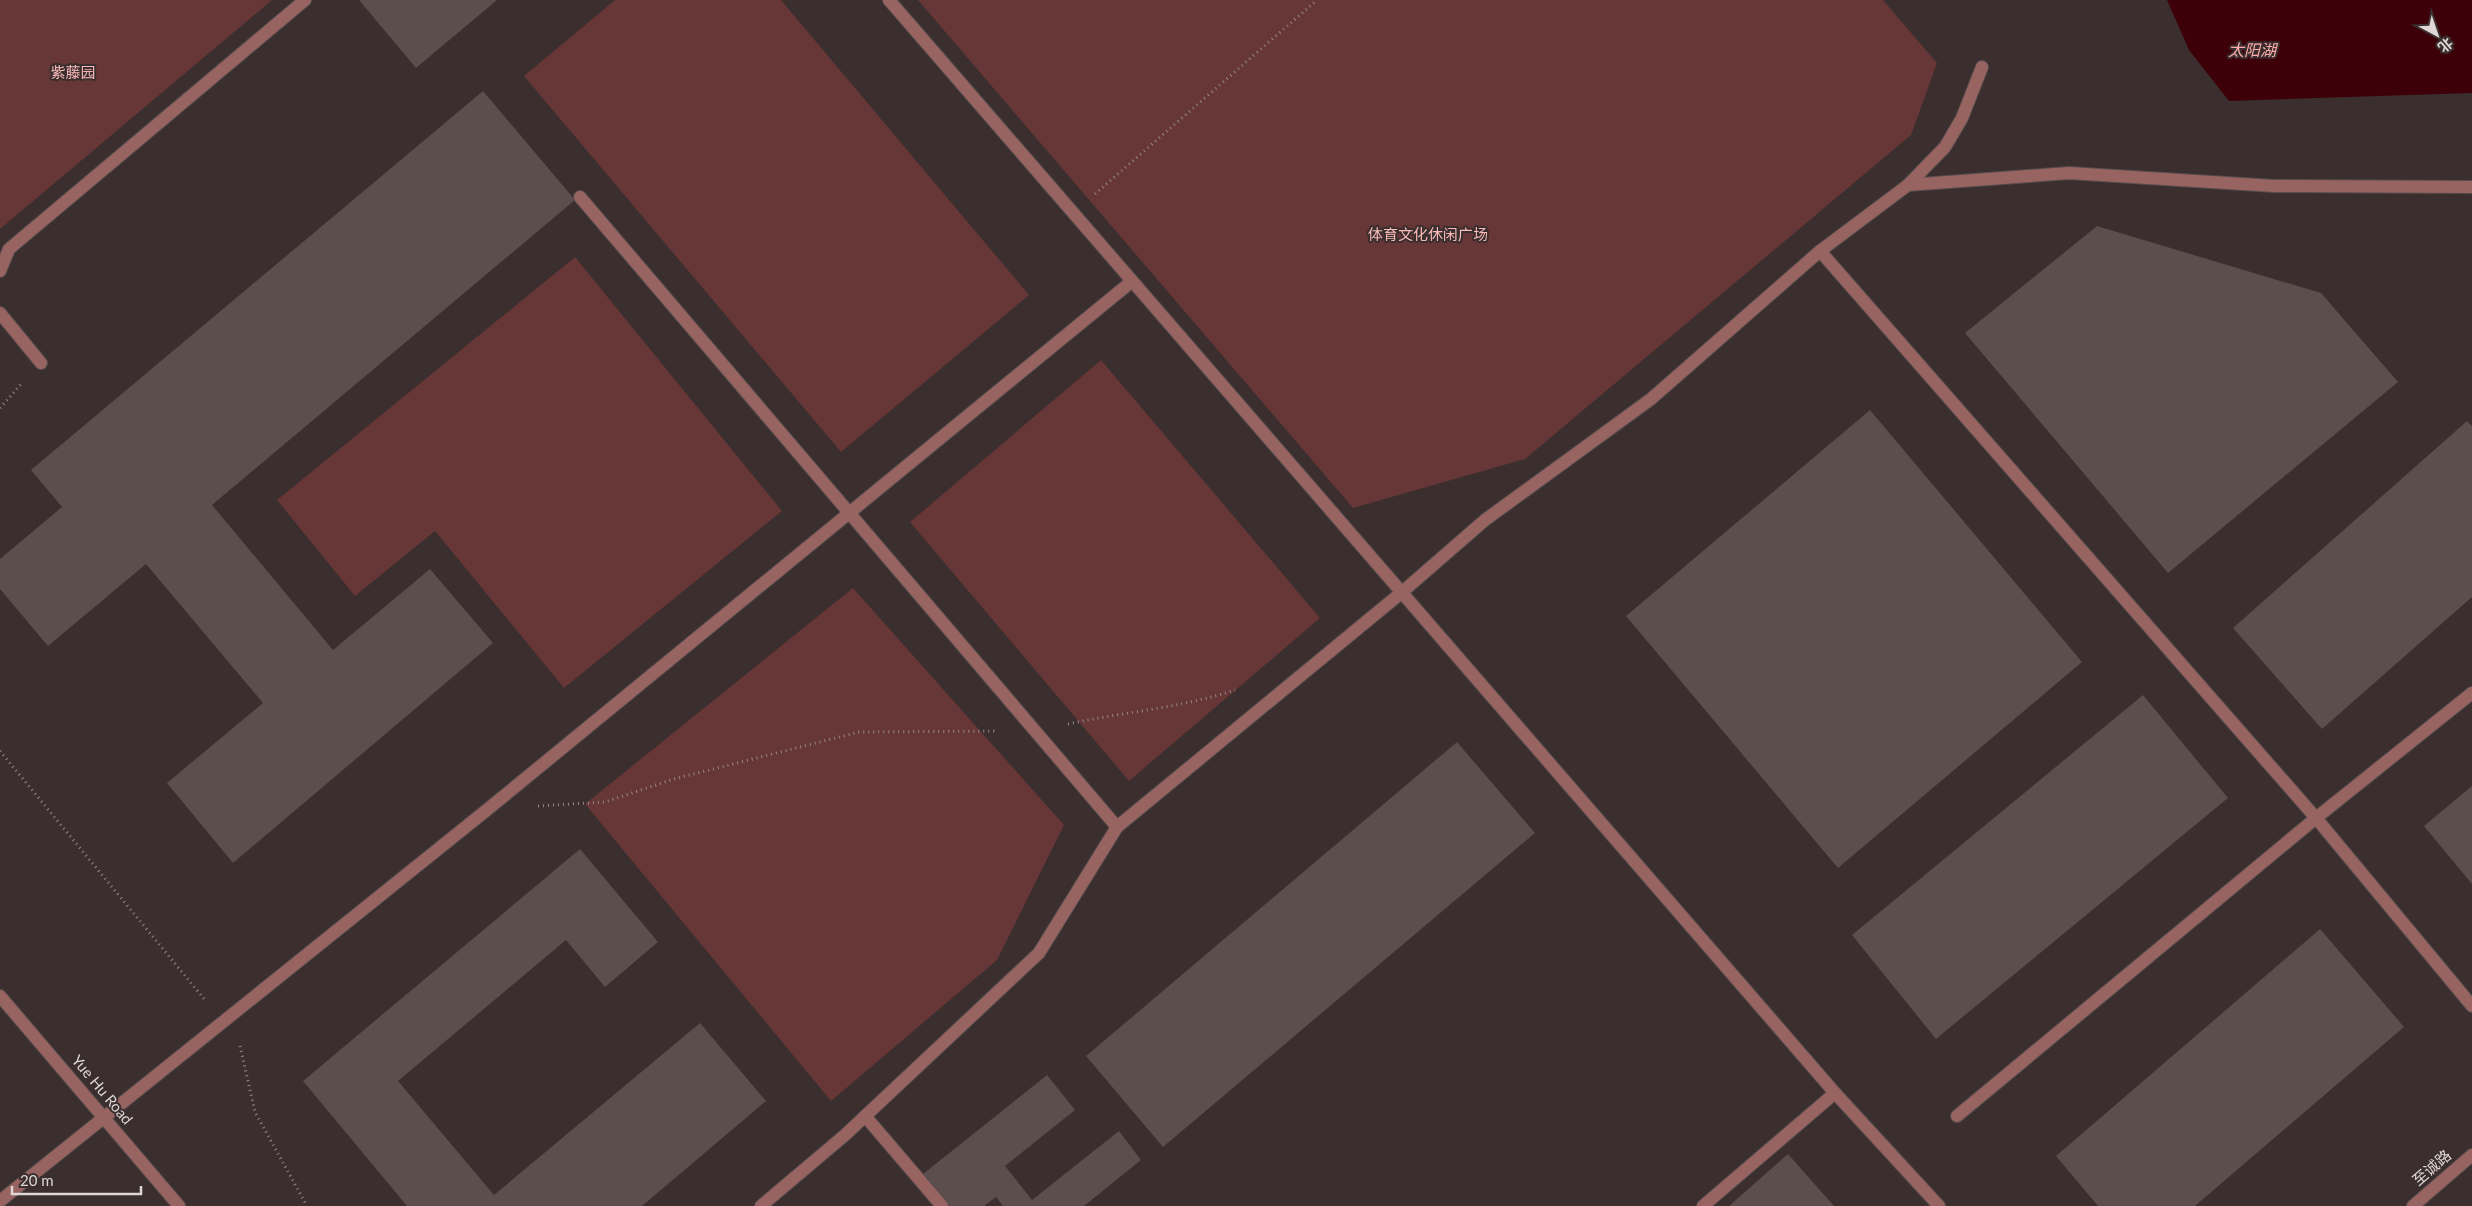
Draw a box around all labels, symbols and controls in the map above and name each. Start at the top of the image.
north arrow [2412,10,2462,60]
text: 北 [2435,34,2457,56]
water label: 太阳湖 [2228,40,2279,59]
park label: 紫藤园 [50,63,96,81]
park label: 体育文化休闲广场 [1368,225,1488,243]
street label: Yue Hu Road [69,1051,137,1128]
street label: 至诚路 [2408,1146,2454,1189]
scale bar [12,1164,141,1196]
text: 20 m [20,1171,54,1189]

